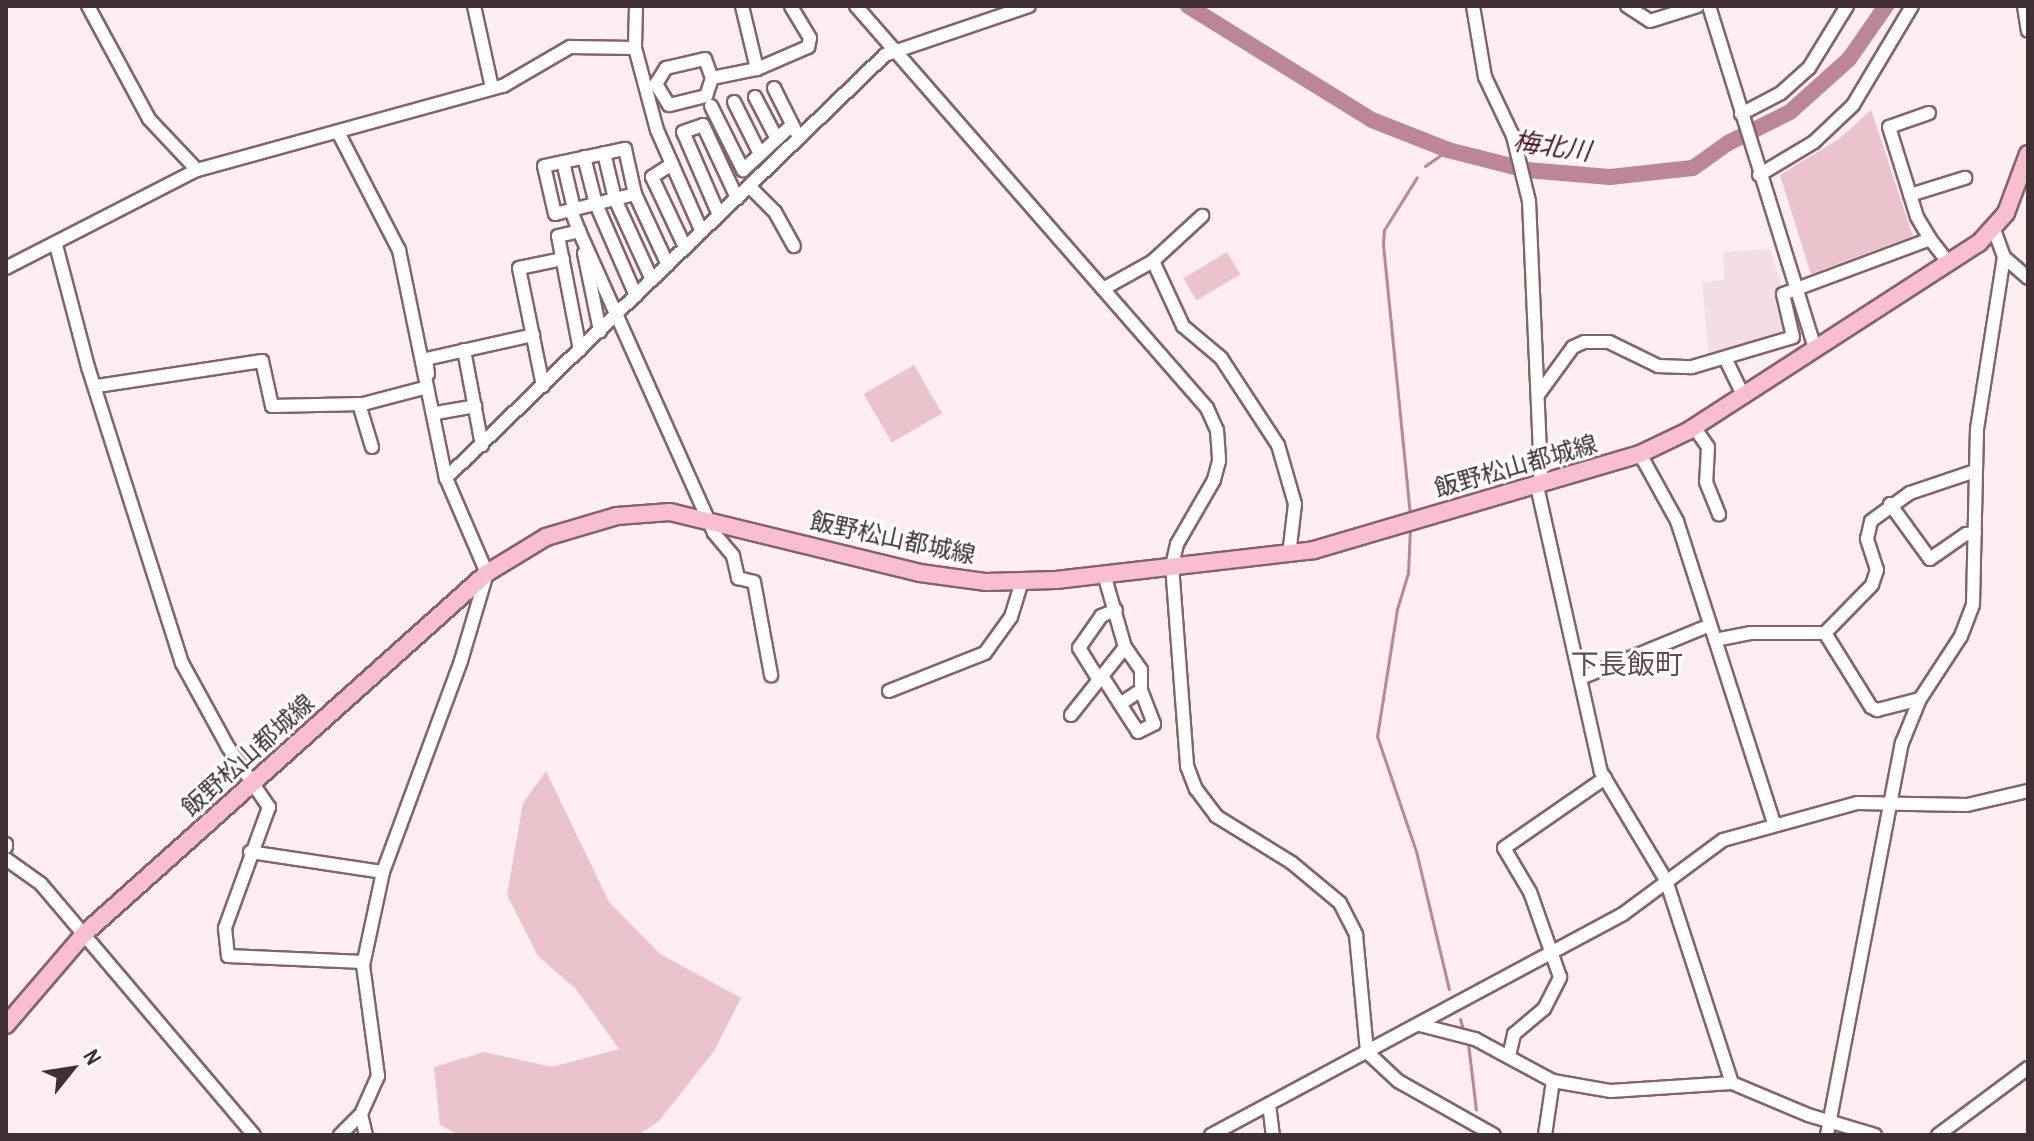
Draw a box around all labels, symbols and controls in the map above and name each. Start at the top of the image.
water label: 梅北川 [1511,125,1593,167]
street label: 飯野松山都城線 [1431,429,1601,503]
street label: 飯野松山都城線 [808,506,978,570]
district label: 下長飯町 [1571,647,1683,681]
street label: 飯野松山都城線 [176,688,320,822]
north arrow [32,1029,112,1109]
text: N [77,1044,109,1070]

